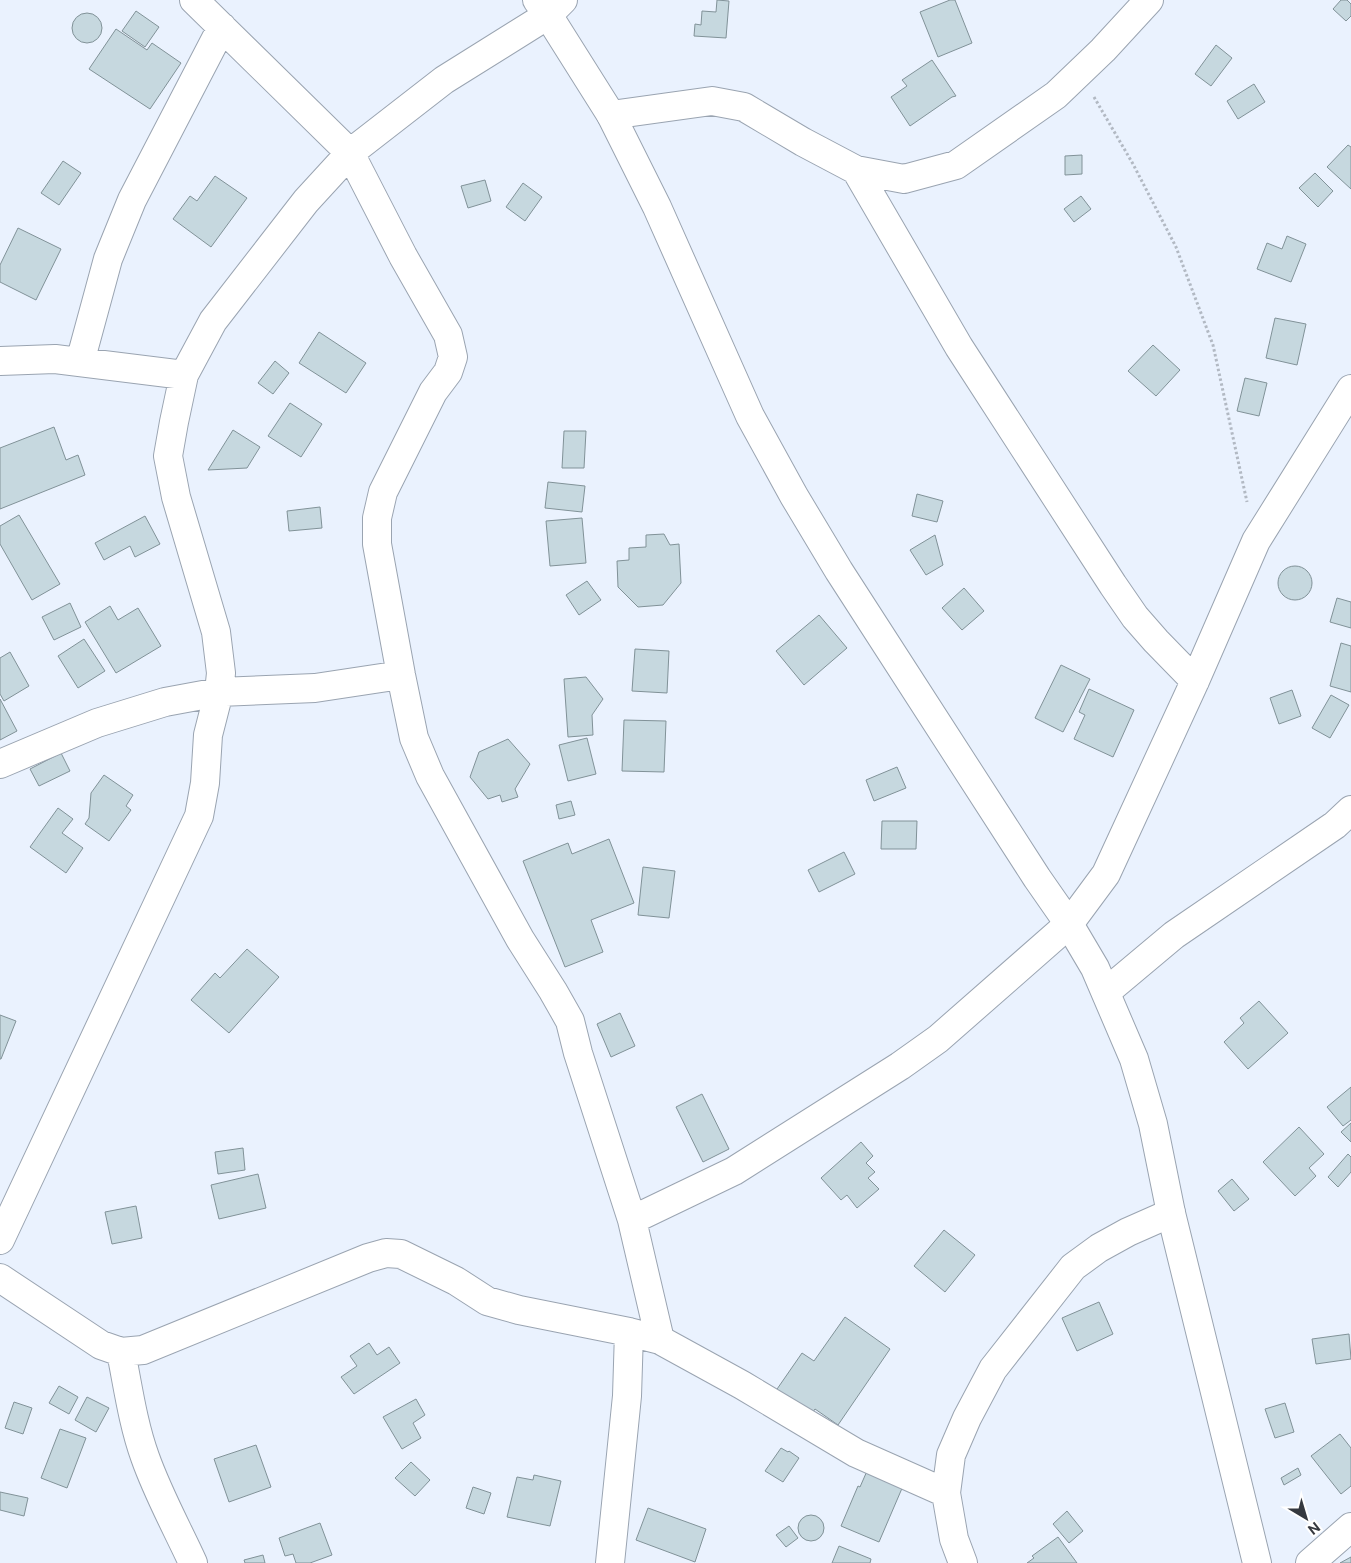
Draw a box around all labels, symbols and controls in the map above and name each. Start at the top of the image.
north arrow [1281,1493,1331,1543]
text: N [1305,1519,1323,1538]

